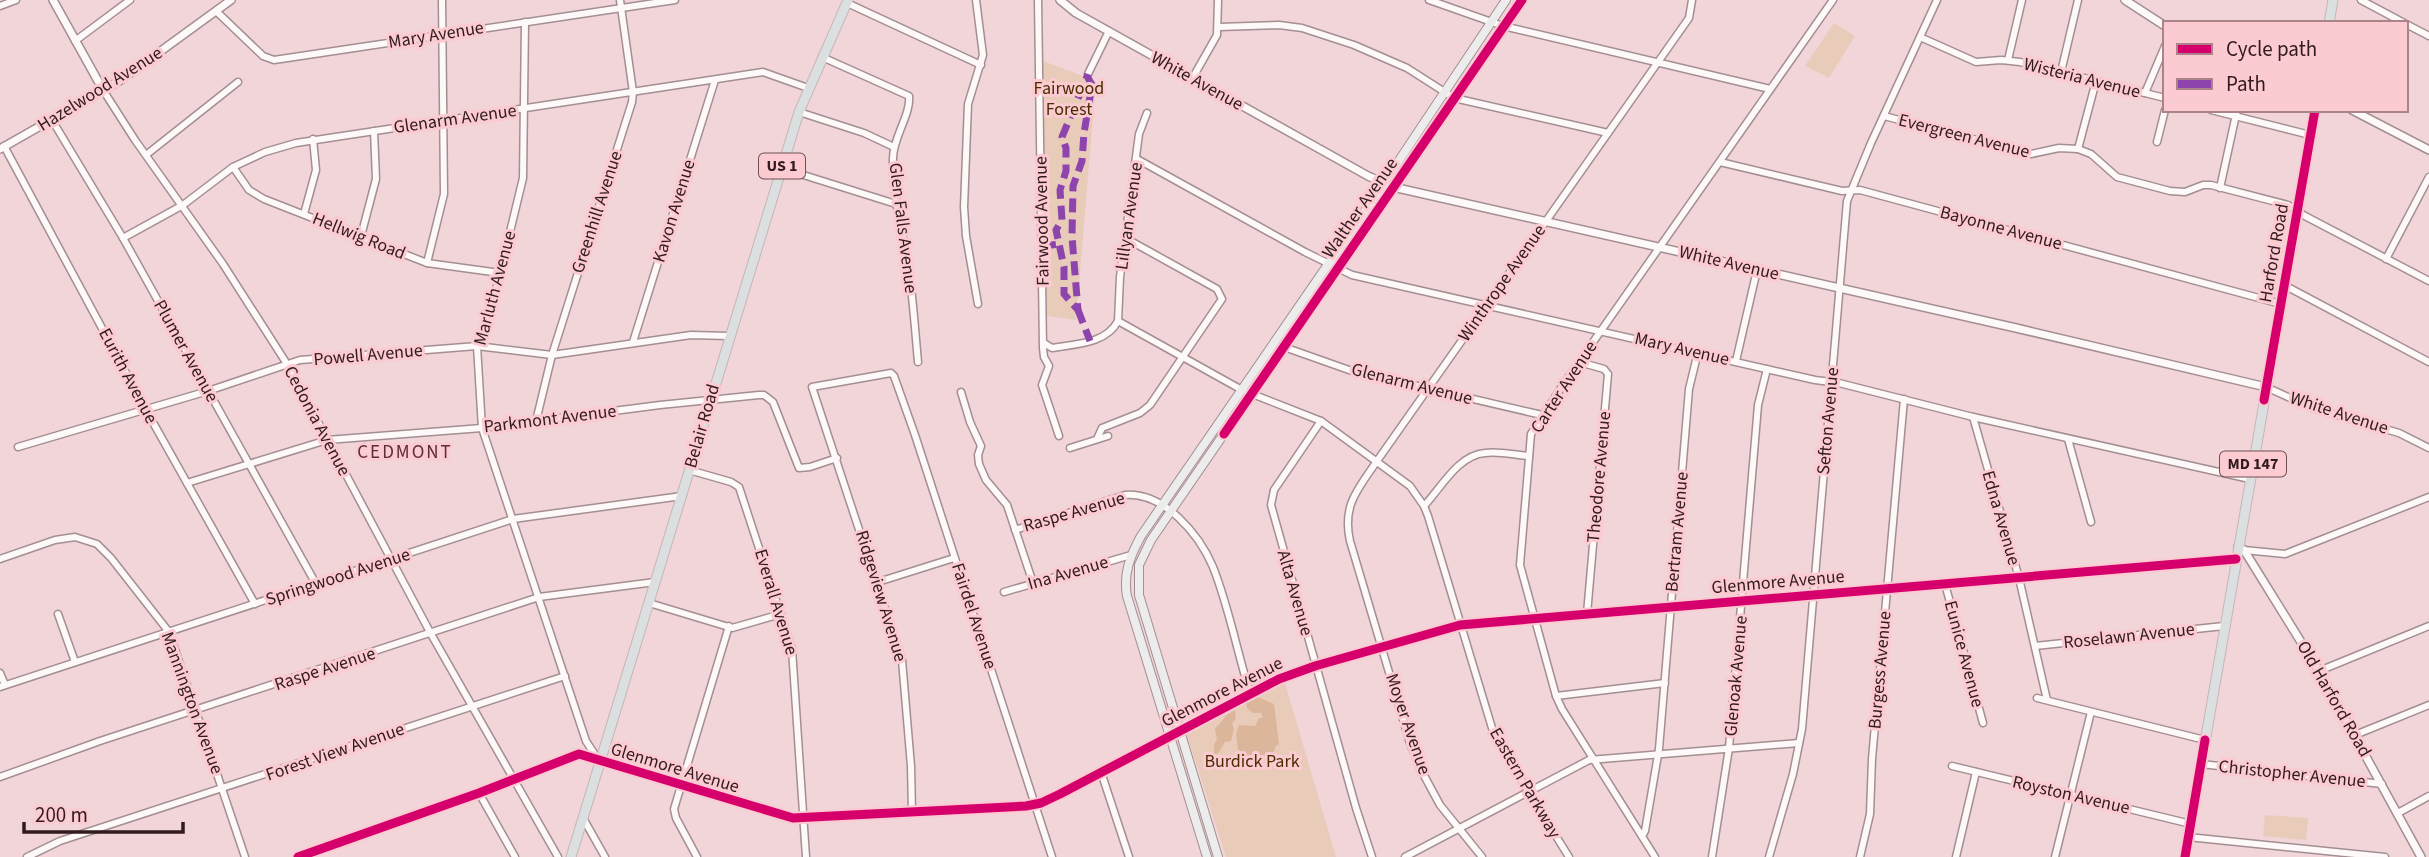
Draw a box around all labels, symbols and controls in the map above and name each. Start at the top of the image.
street label: Mary Avenue [386,15,486,55]
legend [2163,21,2408,112]
text: Cycle path [2226,34,2317,64]
street label: Hazelwood Avenue [33,40,167,138]
street label: White Avenue [1146,45,1248,117]
street label: Wisteria Avenue [2021,51,2143,105]
text: Path [2226,69,2266,99]
park label: Fairwood Forest [1034,76,1104,122]
street label: Glenarm Avenue [392,98,518,140]
street label: Evergreen Avenue [1896,108,2032,164]
street label: Greenhill Avenue [565,148,629,276]
street label: Walther Avenue [1316,153,1404,263]
road number: US 1 [759,154,805,178]
street label: Kavon Avenue [646,156,702,266]
street label: Fairwood Avenue [1028,156,1056,286]
street label: Glen Falls Avenue [883,161,923,295]
street label: Lillyan Avenue [1109,161,1149,271]
street label: Bayonne Avenue [1937,200,2065,256]
street label: Harford Road [2253,201,2295,305]
street label: Hellwig Road [309,206,409,266]
street label: Winthrope Avenue [1452,219,1552,347]
street label: Marluth Avenue [468,228,522,348]
street label: White Avenue [1676,239,1782,287]
street label: Plumer Avenue [147,295,225,407]
street label: Eurith Avenue [92,324,164,428]
street label: Mary Avenue [1632,326,1732,372]
street label: Carter Avenue [1525,336,1603,438]
street label: Powell Avenue [312,338,424,372]
street label: Glenarm Avenue [1349,357,1475,411]
street label: Cedonia Avenue [277,362,357,481]
street label: Sefton Avenue [1811,366,1845,476]
street label: Belair Road [678,381,726,471]
street label: White Avenue [2287,385,2392,441]
street label: Parkmont Avenue [482,398,618,440]
street label: Theodore Avenue [1581,410,1617,544]
district label: CEDMONT [357,439,453,466]
road number: MD 147 [2220,452,2286,477]
street label: Edna Avenue [1976,468,2026,568]
street label: Bertram Avenue [1659,471,1695,593]
street label: Raspe Avenue [1020,486,1128,538]
street label: Ridgeview Avenue [849,527,913,665]
street label: Springwood Avenue [263,542,414,612]
street label: Everall Avenue [748,546,804,658]
street label: Alta Avenue [1271,547,1319,639]
street label: Ina Avenue [1025,550,1111,596]
street label: Fairdel Avenue [945,560,1003,672]
street label: Glenmore Avenue [1711,564,1846,600]
street label: Eunice Avenue [1938,598,1990,710]
street label: Burgess Avenue [1862,610,1898,730]
street label: Glenoak Avenue [1718,615,1754,737]
street label: Roselawn Avenue [2062,617,2196,655]
street label: Mannington Avenue [155,628,229,778]
street label: Old Harford Road [2291,636,2377,762]
street label: Raspe Avenue [271,641,379,697]
street label: Glenmore Avenue [1157,651,1287,733]
street label: Moyer Avenue [1379,670,1437,778]
street label: Forest View Avenue [262,717,408,787]
street label: Eastern Parkway [1483,723,1567,843]
street label: Glenmore Avenue [608,737,742,799]
park label: Burdick Park [1204,749,1300,774]
street label: Christopher Avenue [2217,754,2367,794]
street label: Royston Avenue [2010,769,2132,821]
scale bar [24,790,184,834]
text: 200 m [35,800,88,830]

